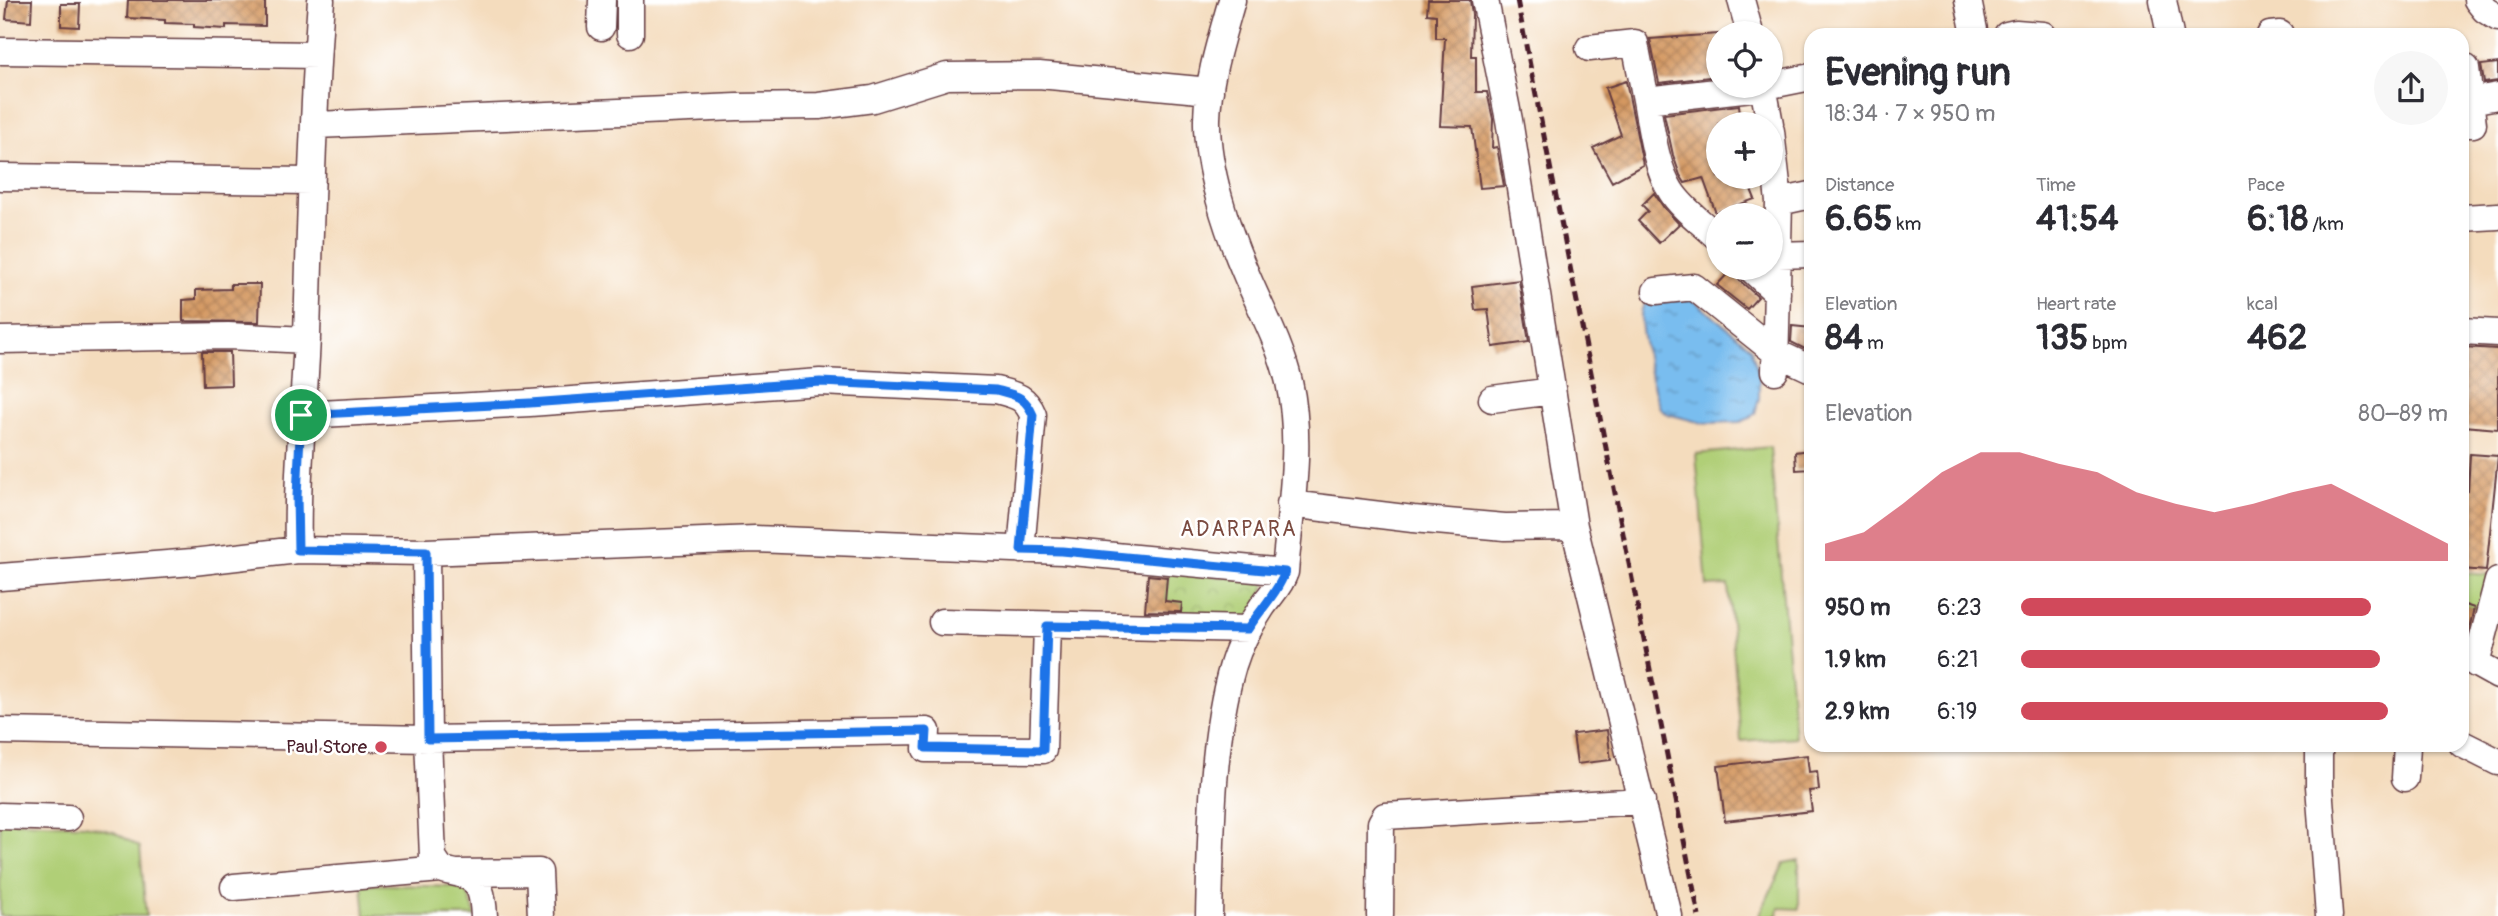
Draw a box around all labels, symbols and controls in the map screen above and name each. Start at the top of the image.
map controls [1706,21,1783,280]
button: locate [1706,21,1783,98]
text: Evening run [1825,49,2011,97]
button: share [2374,51,2448,125]
text: 18:34 · 7 × 950 m [1825,99,1996,128]
button: + [1706,112,1783,189]
text: Distance [1825,173,1894,197]
text: Time [2036,173,2076,197]
text: Pace [2247,173,2285,197]
text: 6.65 [1825,197,1892,241]
text: 41:54 [2036,197,2119,241]
text: 6:18 [2247,197,2308,241]
button: − [1706,203,1783,280]
text: km [1892,212,1921,236]
text: /km [2308,212,2344,236]
text: Elevation [1825,292,1897,316]
text: Heart rate [2036,292,2116,316]
text: kcal [2247,292,2278,316]
text: 84 [1825,316,1863,360]
text: 135 [2036,316,2088,360]
text: 462 [2247,316,2307,360]
text: m [1863,331,1884,355]
text: bpm [2088,331,2127,355]
pin [271,385,331,445]
icon: arrive [282,396,320,434]
text: Elevation [1825,399,1913,428]
text: 80–89 m [2358,399,2448,428]
district label: ADARPARA [1180,516,1298,543]
text: 950 m [1825,593,1890,622]
text: 6:23 [1937,593,1982,622]
text: 1.9 km [1825,645,1886,674]
text: 6:21 [1937,645,1978,674]
text: 2.9 km [1825,697,1890,726]
text: 6:19 [1937,697,1977,726]
place label: Paul Store [286,735,368,759]
marker: Paul Store [373,739,389,755]

